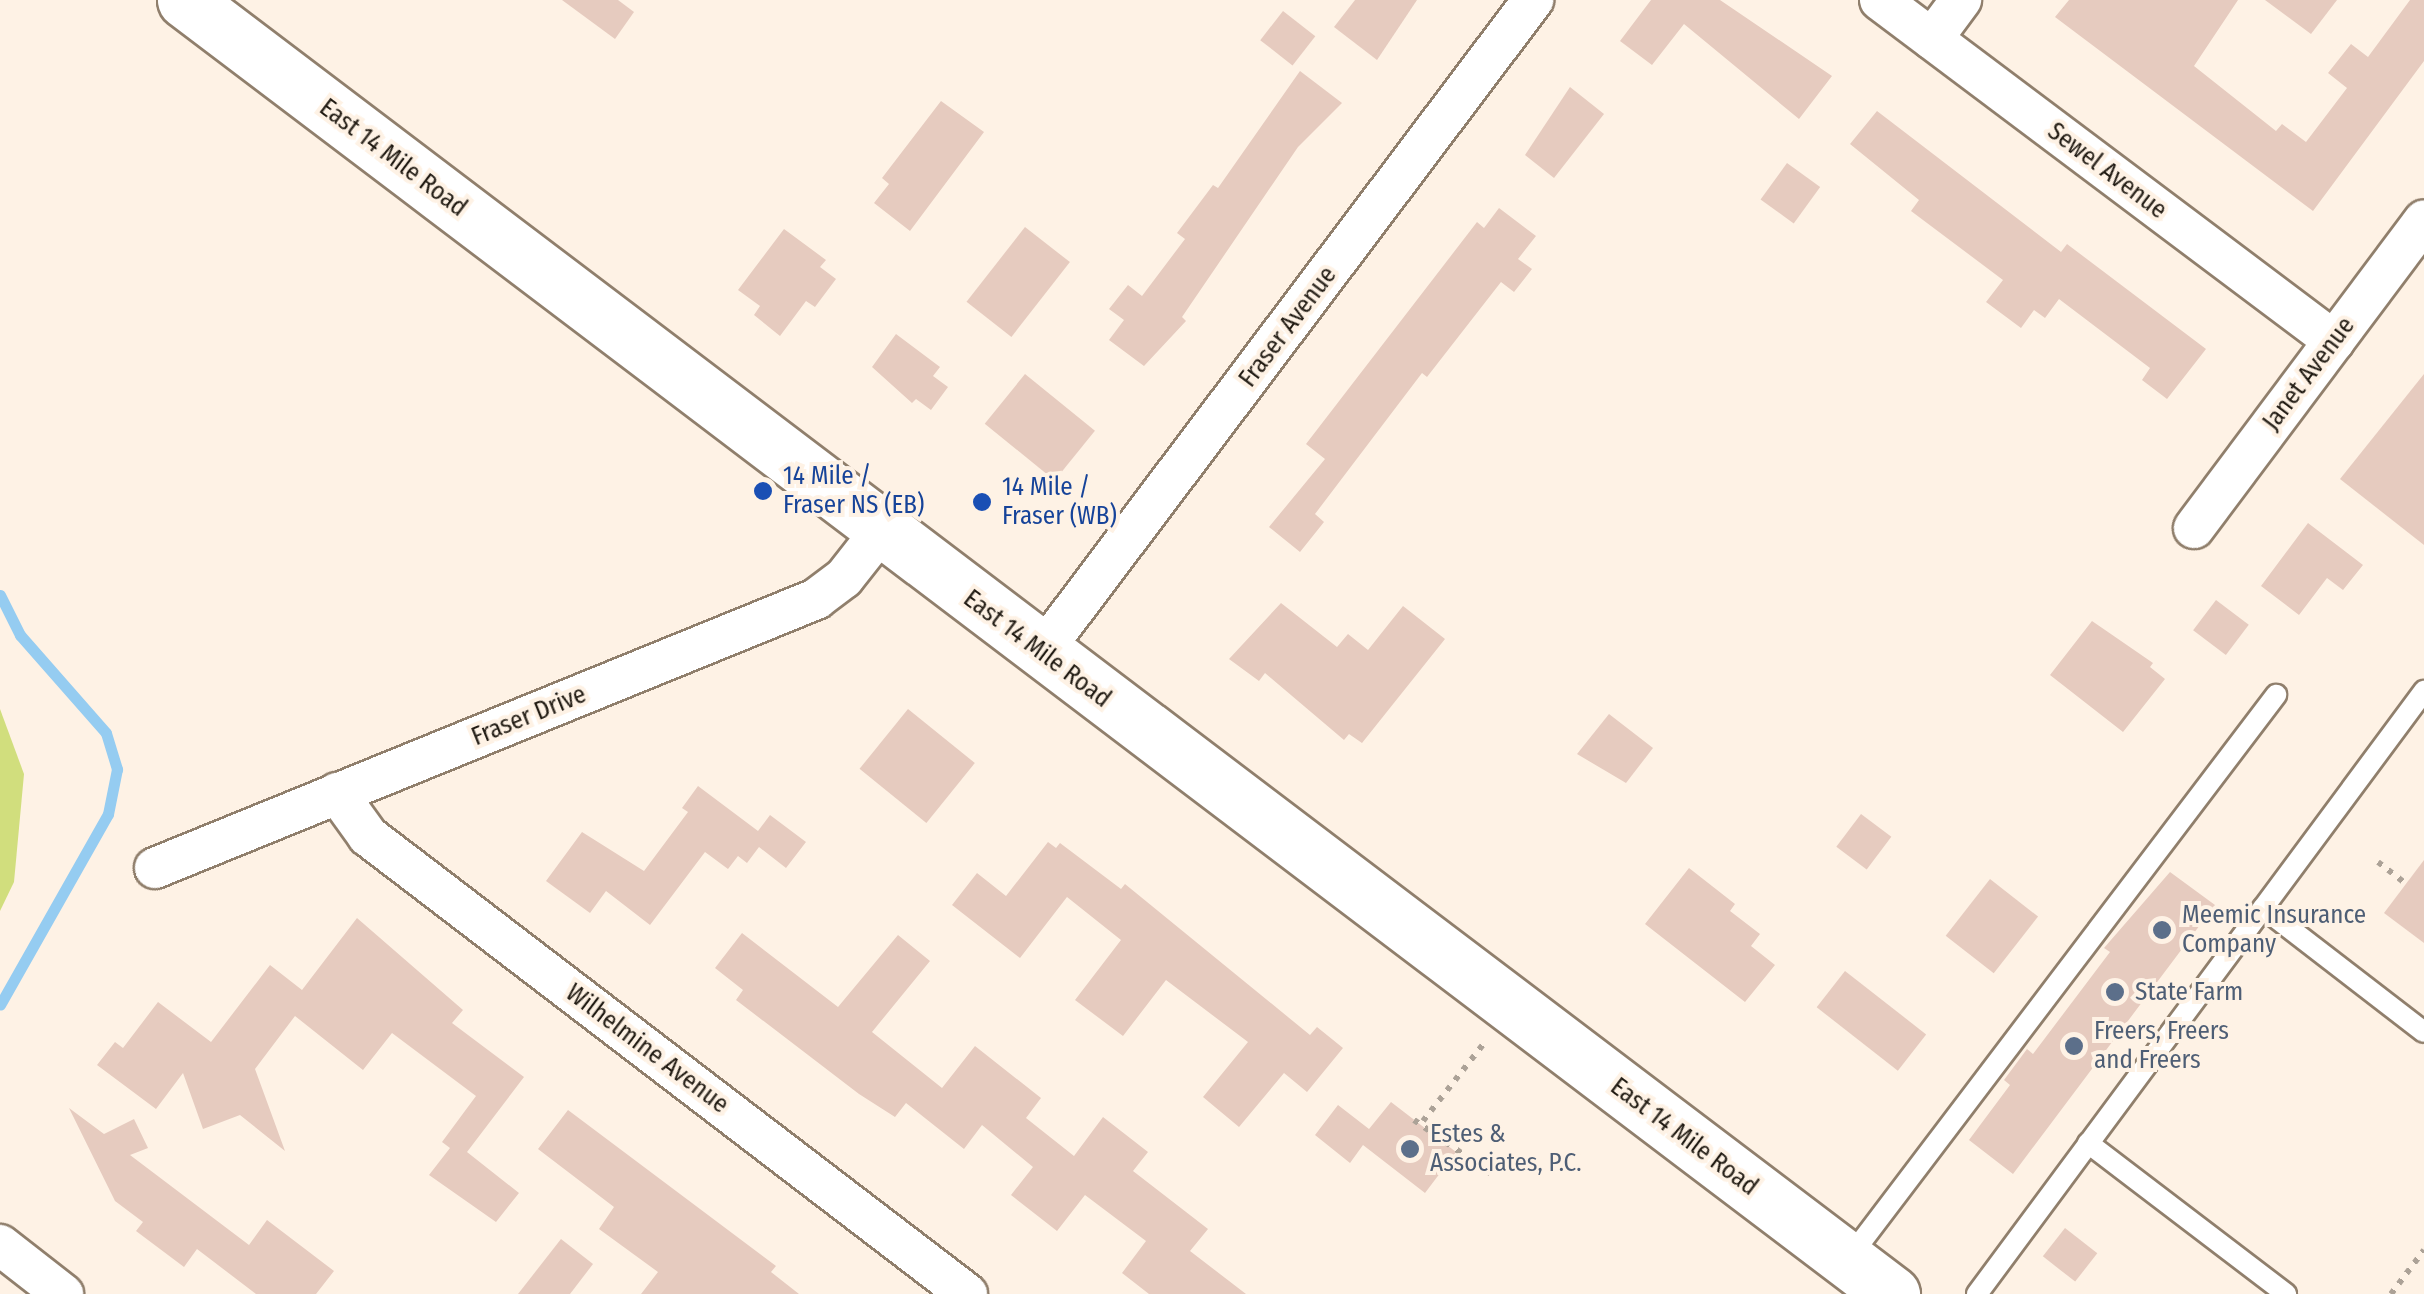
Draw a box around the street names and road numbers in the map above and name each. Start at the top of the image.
street label: East 14 Mile Road [313,93,473,223]
street label: Sewel Avenue [2042,117,2172,225]
street label: Fraser Avenue [1233,261,1343,393]
street label: Janet Avenue [2257,312,2361,436]
street label: East 14 Mile Road [957,584,1117,714]
street label: Fraser Drive [467,679,591,753]
street label: Wilhelmine Avenue [560,978,734,1120]
street label: East 14 Mile Road [1604,1072,1764,1202]

